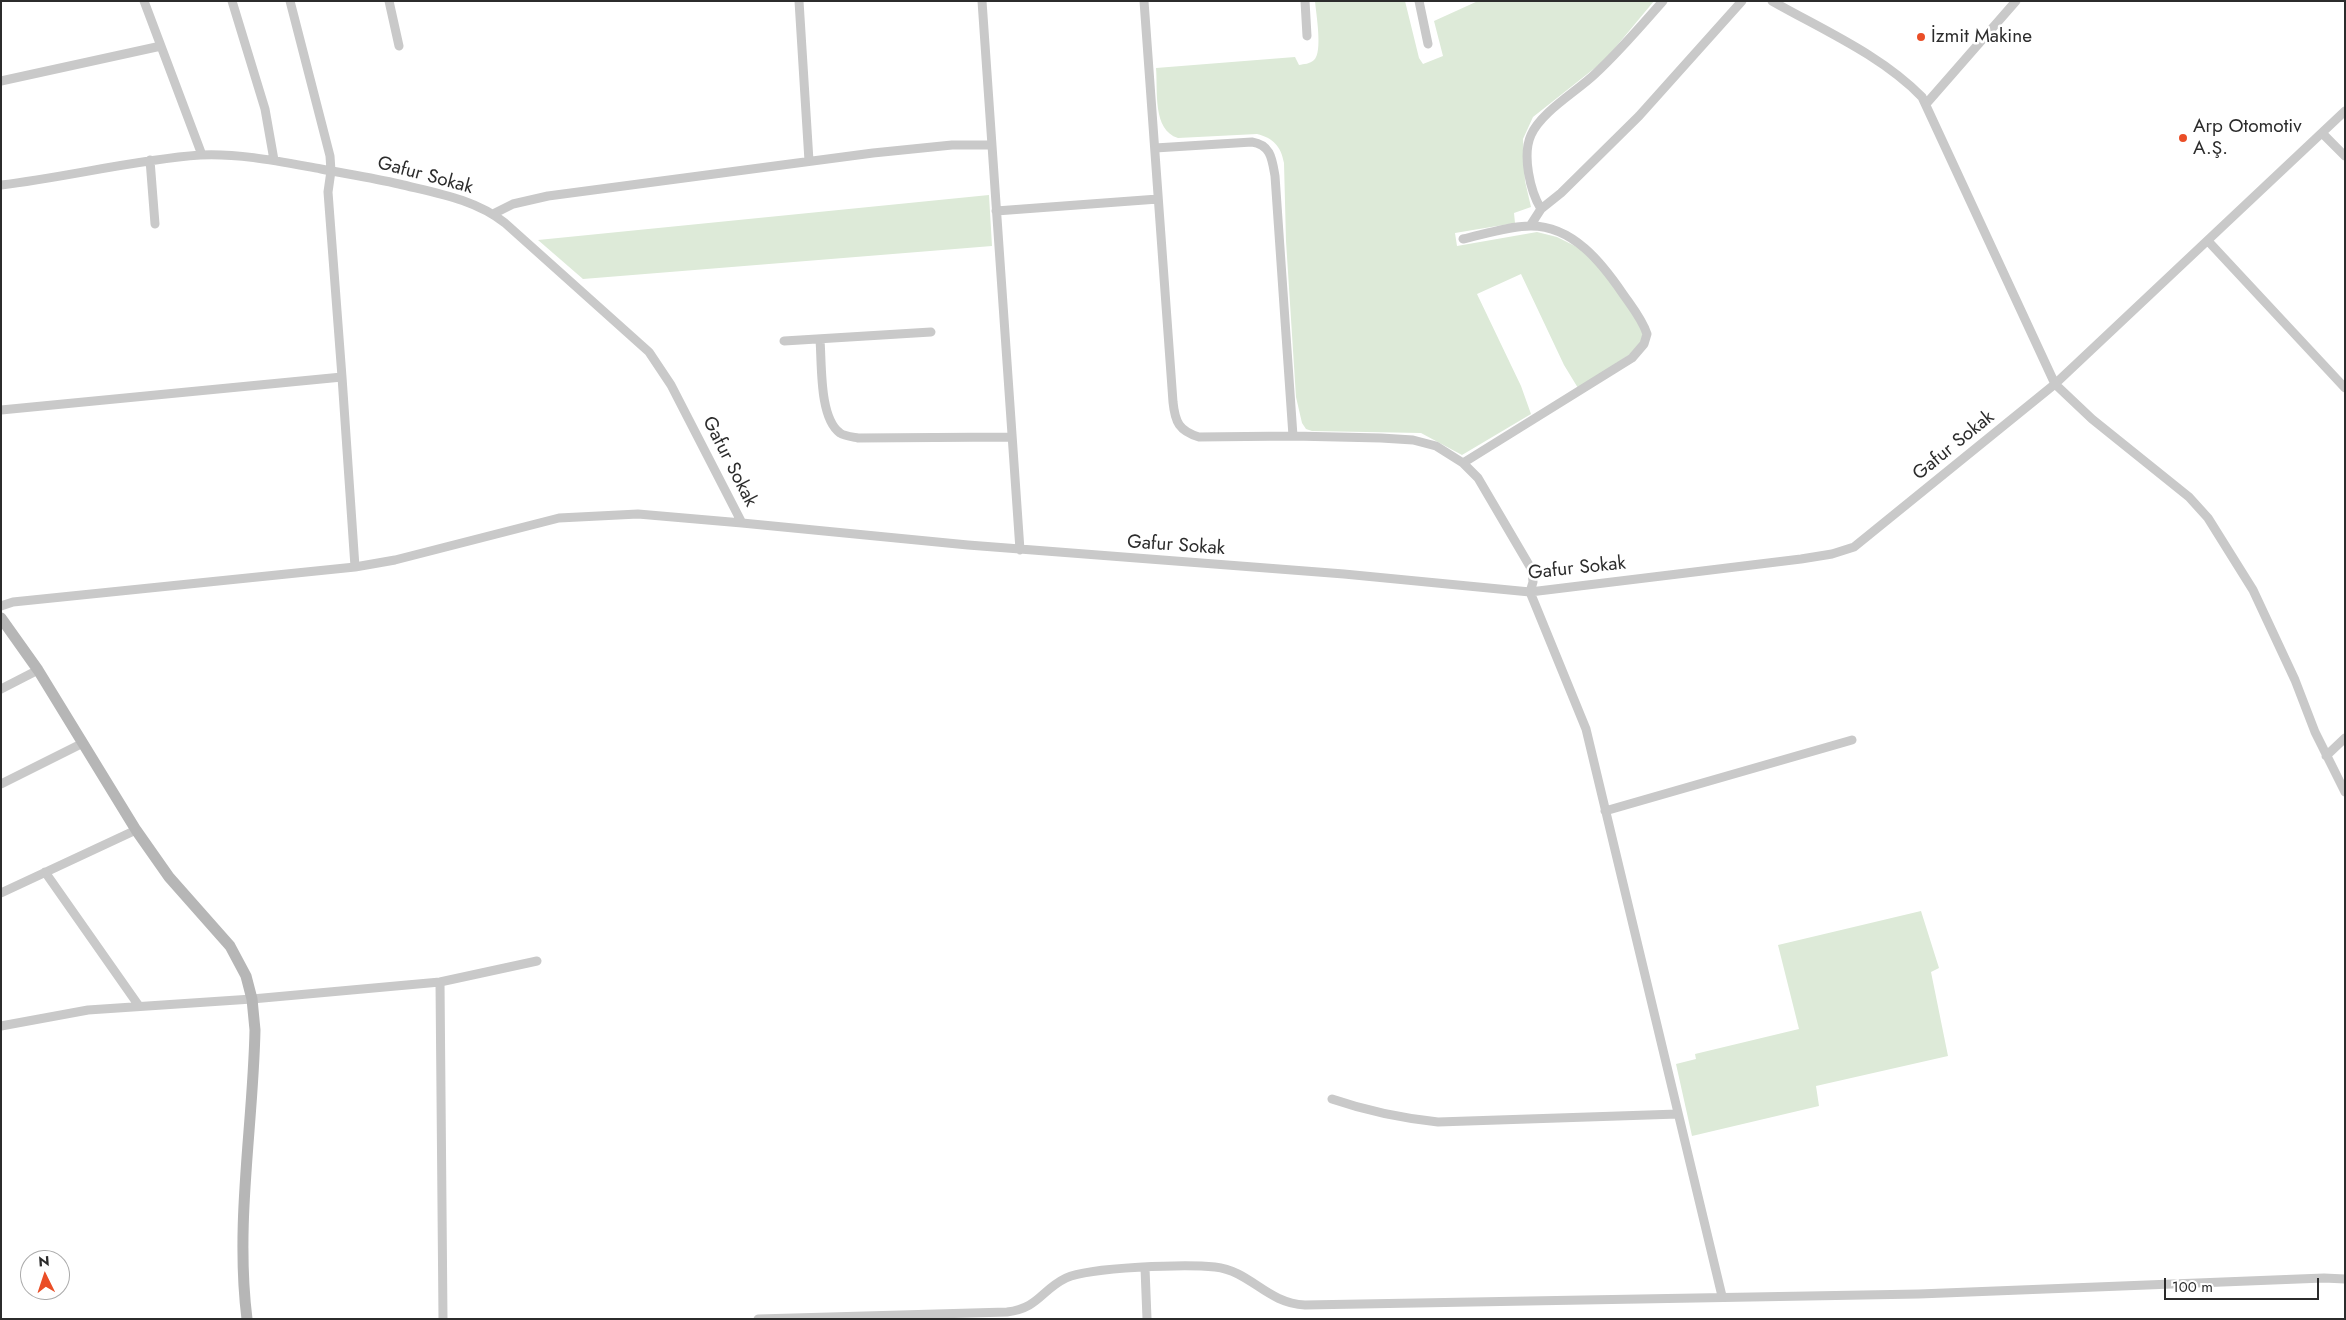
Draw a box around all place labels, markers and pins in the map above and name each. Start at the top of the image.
place label: İzmit Makine [1931,26,2032,48]
marker: İzmit Makine [1915,31,1927,43]
place label: Arp Otomotiv A.Ş. [2193,116,2302,160]
marker: Arp Otomotiv A.Ş. [2177,132,2189,144]

